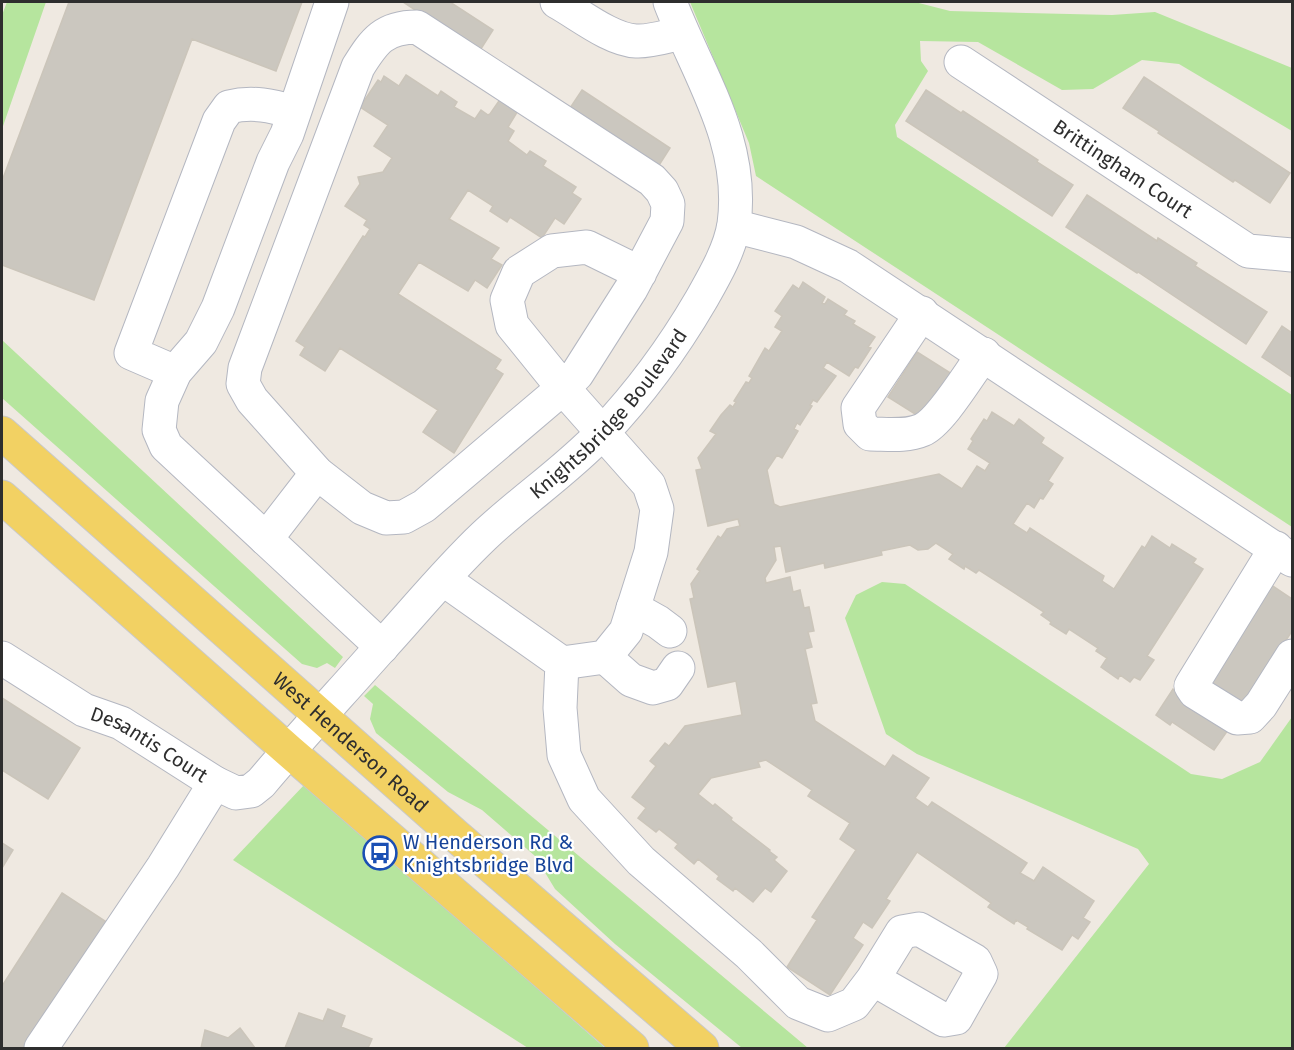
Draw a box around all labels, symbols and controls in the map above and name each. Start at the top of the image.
street label: Brittingham Court [1049,114,1198,224]
street label: Knightsbridge Boulevard [525,324,692,504]
street label: West Henderson Road [268,667,433,818]
street label: Desantis Court [87,701,213,788]
place label: W Henderson Rd & Knightsbridge Blvd [403,830,574,877]
bus stop icon: W Henderson Rd & Knightsbridge Blvd [362,835,398,871]

